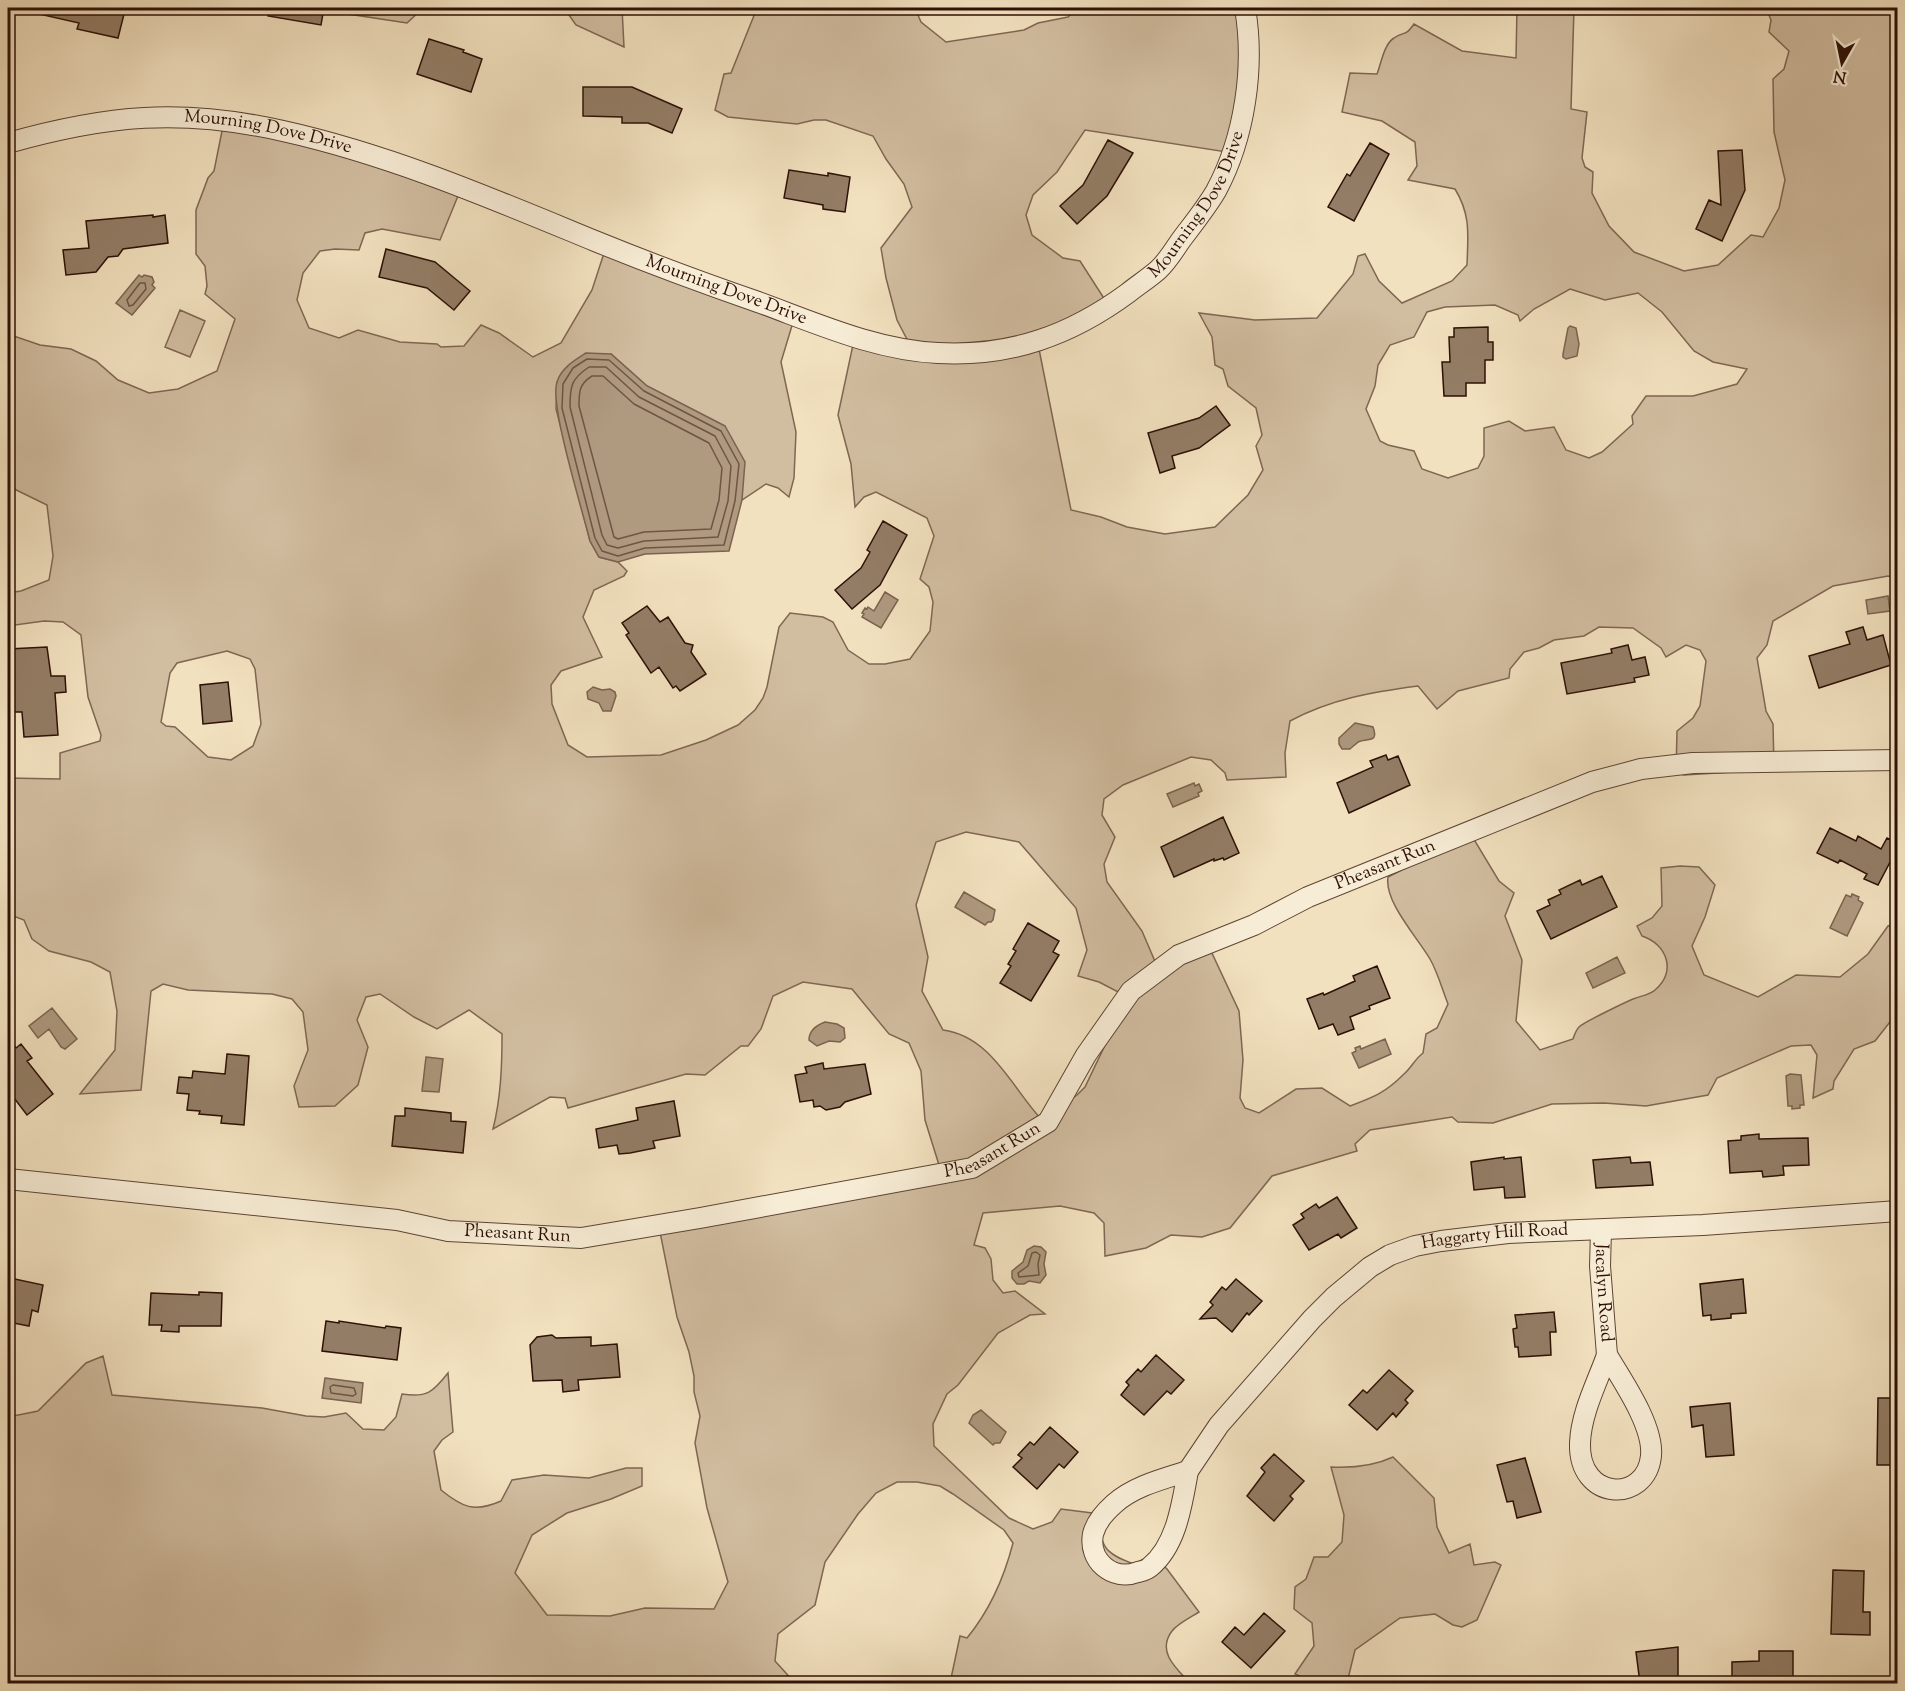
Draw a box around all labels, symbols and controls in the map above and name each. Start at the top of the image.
north arrow [1812,33,1872,93]
text: N [1832,63,1848,88]
street label: Mourning Dove Drive [183,104,355,161]
street label: Mourning Dove Drive [1143,128,1251,285]
street label: Mourning Dove Drive [642,249,810,332]
street label: Pheasant Run [1331,833,1440,898]
street label: Pheasant Run [942,1116,1046,1186]
street label: Haggarty Hill Road [1419,1218,1569,1257]
street label: Pheasant Run [464,1219,572,1250]
street label: Jacalyn Road [1587,1242,1619,1343]

